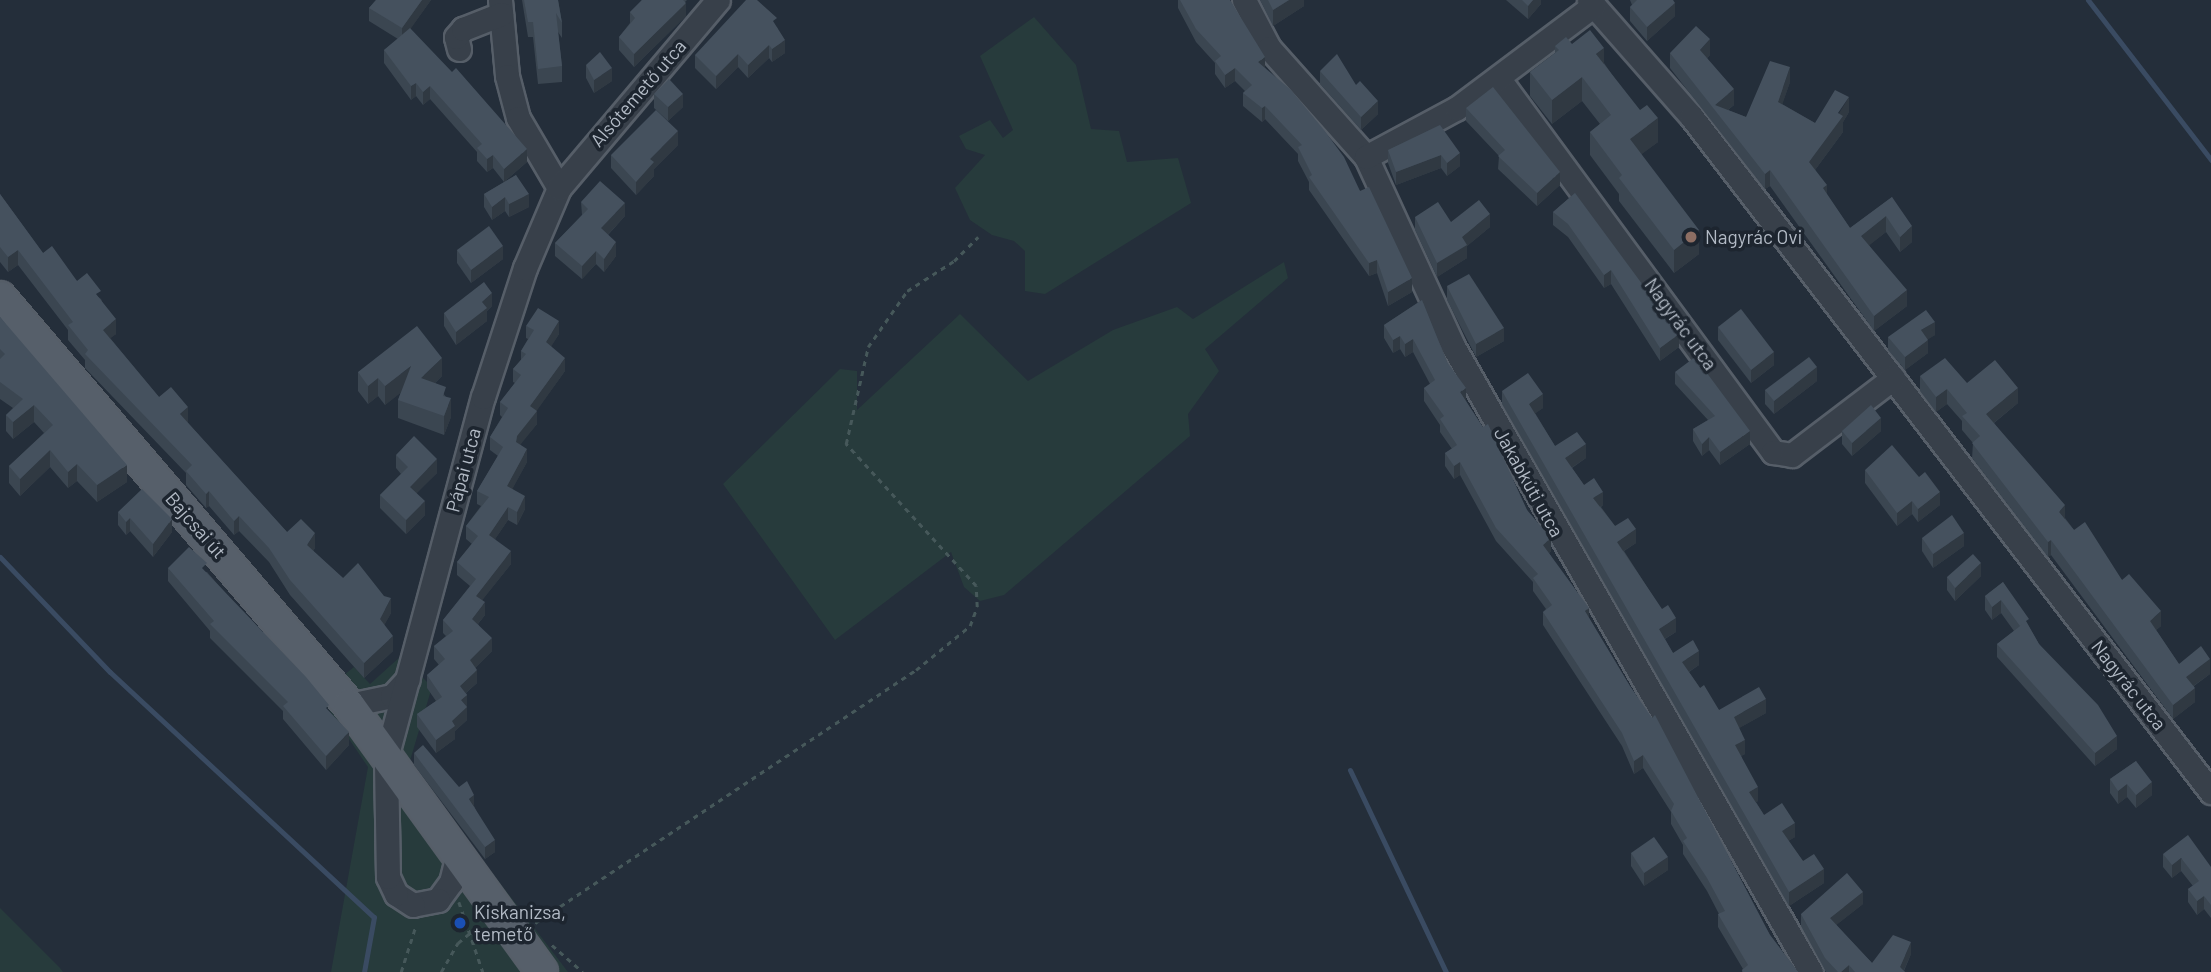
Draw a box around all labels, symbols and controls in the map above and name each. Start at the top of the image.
street label: Alsótemető utca [585,35,691,151]
place label: Nagyrác Ovi [1705,226,1802,248]
marker: Nagyrác Ovi [1683,229,1699,245]
street label: Nagyrác utca [1640,274,1722,374]
street label: Jakabkúti utca [1490,423,1568,541]
street label: Pápai utca [441,425,485,515]
street label: Bajcsai út [161,487,231,563]
street label: Nagyrác utca [2087,635,2171,735]
place label: Kiskanizsa, temető [474,901,566,945]
marker: Kiskanizsa, temető [452,915,468,931]

